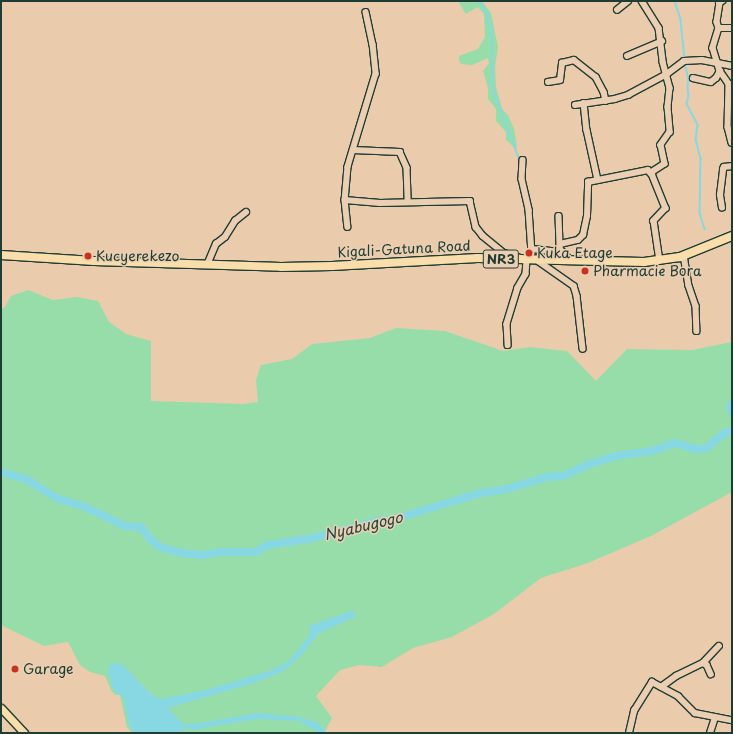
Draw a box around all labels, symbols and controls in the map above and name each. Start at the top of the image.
street label: Kigali-Gatuna Road [337,237,471,261]
place label: Kuka Etage [537,245,613,261]
place label: Kucyerekezo [96,248,179,264]
road number: NR3 [482,248,520,270]
marker: Kuka Etage [524,248,534,258]
marker: Kucyerekezo [83,251,93,261]
place label: Pharmacie Bora [593,263,703,279]
marker: Pharmacie Bora [580,266,590,276]
water label: Nyabugogo [322,507,404,543]
place label: Garage [23,661,73,677]
marker: Garage [10,664,20,674]

